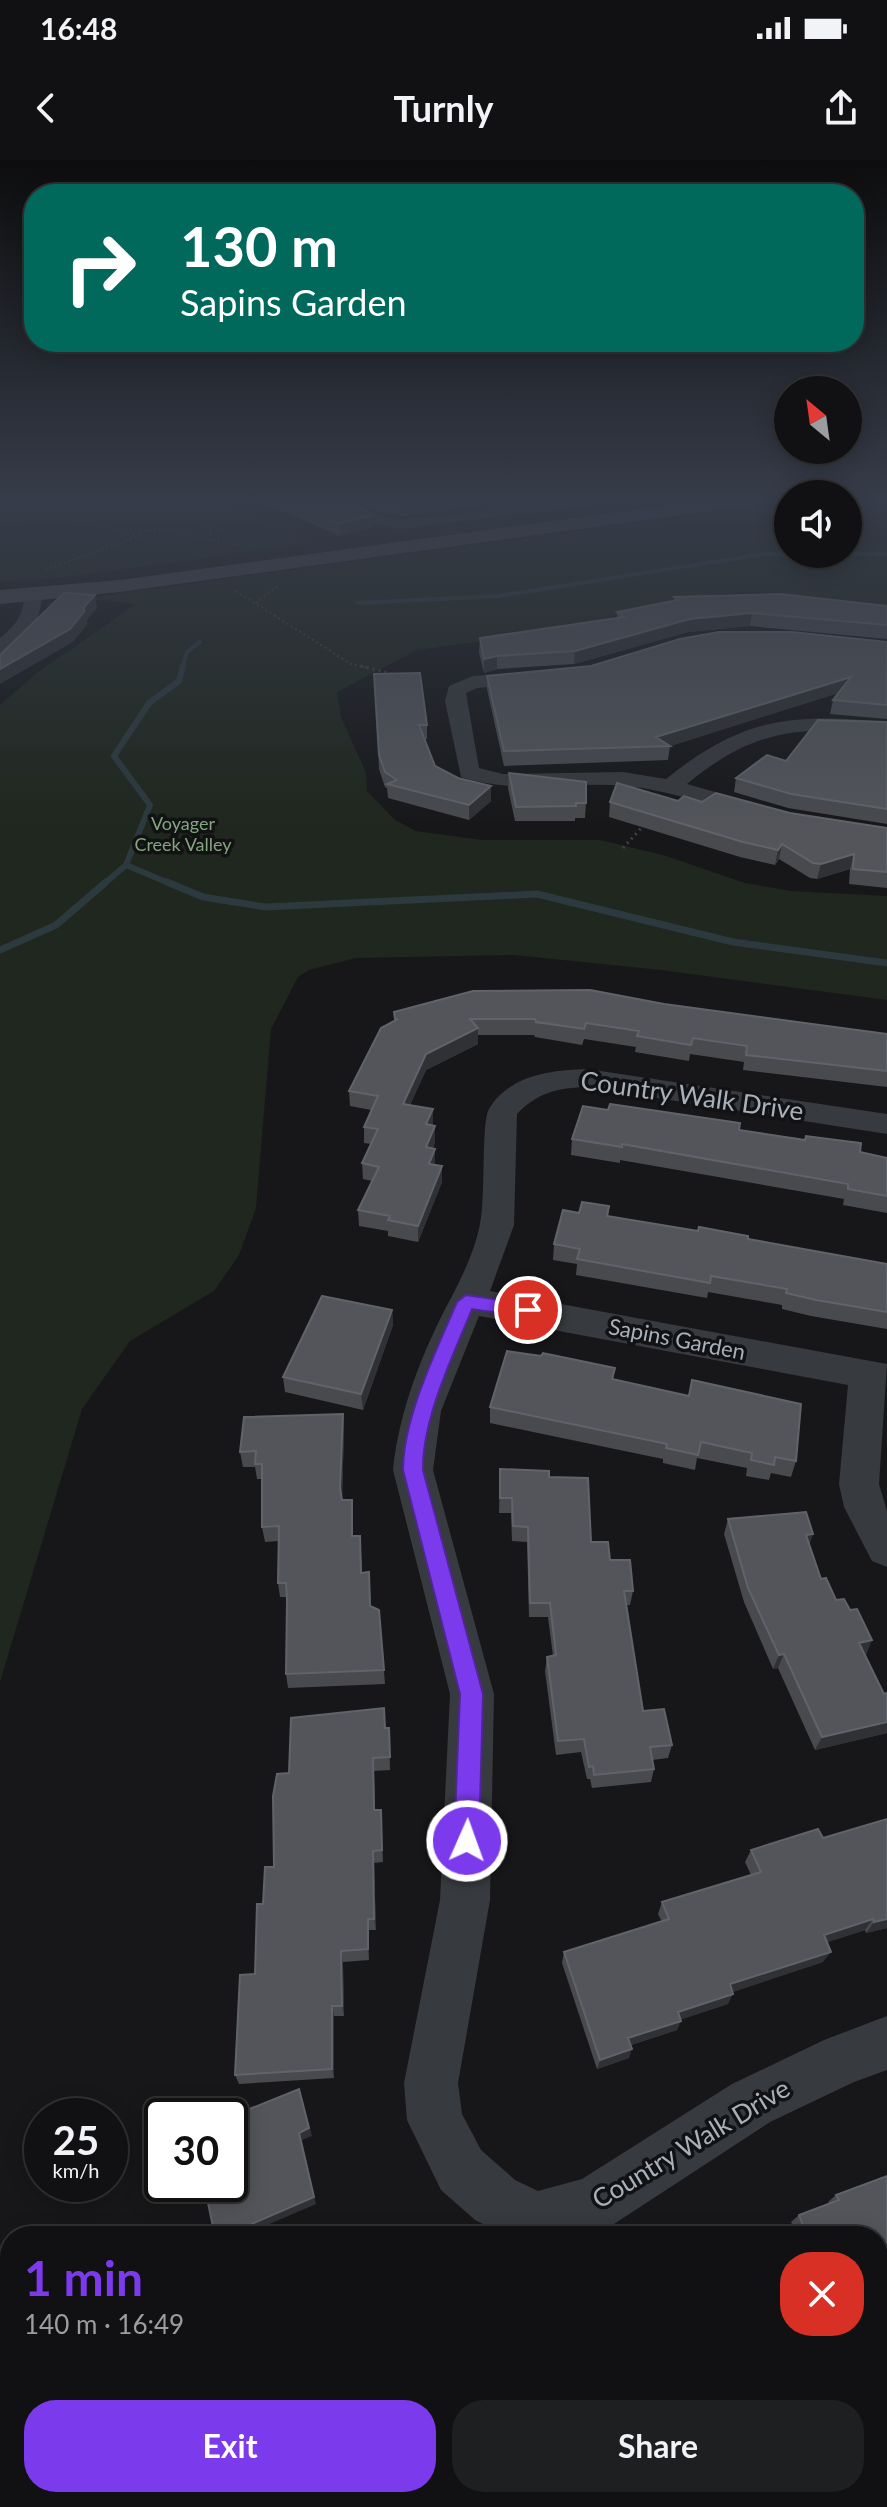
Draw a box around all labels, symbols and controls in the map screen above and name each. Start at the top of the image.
text: 16:48 [40,10,117,46]
icon: back [24,86,68,130]
text: Turnly [393,86,494,130]
icon: share [819,86,863,130]
text: 130 m [180,212,338,279]
icon: right [48,216,152,320]
text: Sapins Garden [180,280,407,324]
north arrow [774,376,862,464]
map controls [774,376,862,568]
button: sound [774,480,862,568]
park label: Voyager Creek Valley [134,812,232,855]
street label: Country Walk Drive [579,1064,806,1127]
pin [494,1276,562,1344]
icon: arrive [506,1288,550,1332]
street label: Sapins Garden [607,1312,748,1365]
position arrow [425,1799,509,1883]
street label: Country Walk Drive [586,2072,795,2215]
speed limit sign: 30 [144,2098,248,2202]
text: 25 [53,2116,99,2164]
text: km/h [53,2158,99,2182]
text: 1 min [24,2249,143,2306]
button: close [780,2252,864,2336]
text: 140 m · 16:49 [24,2308,184,2340]
button: Exit [24,2400,436,2492]
button: Share [452,2400,864,2492]

